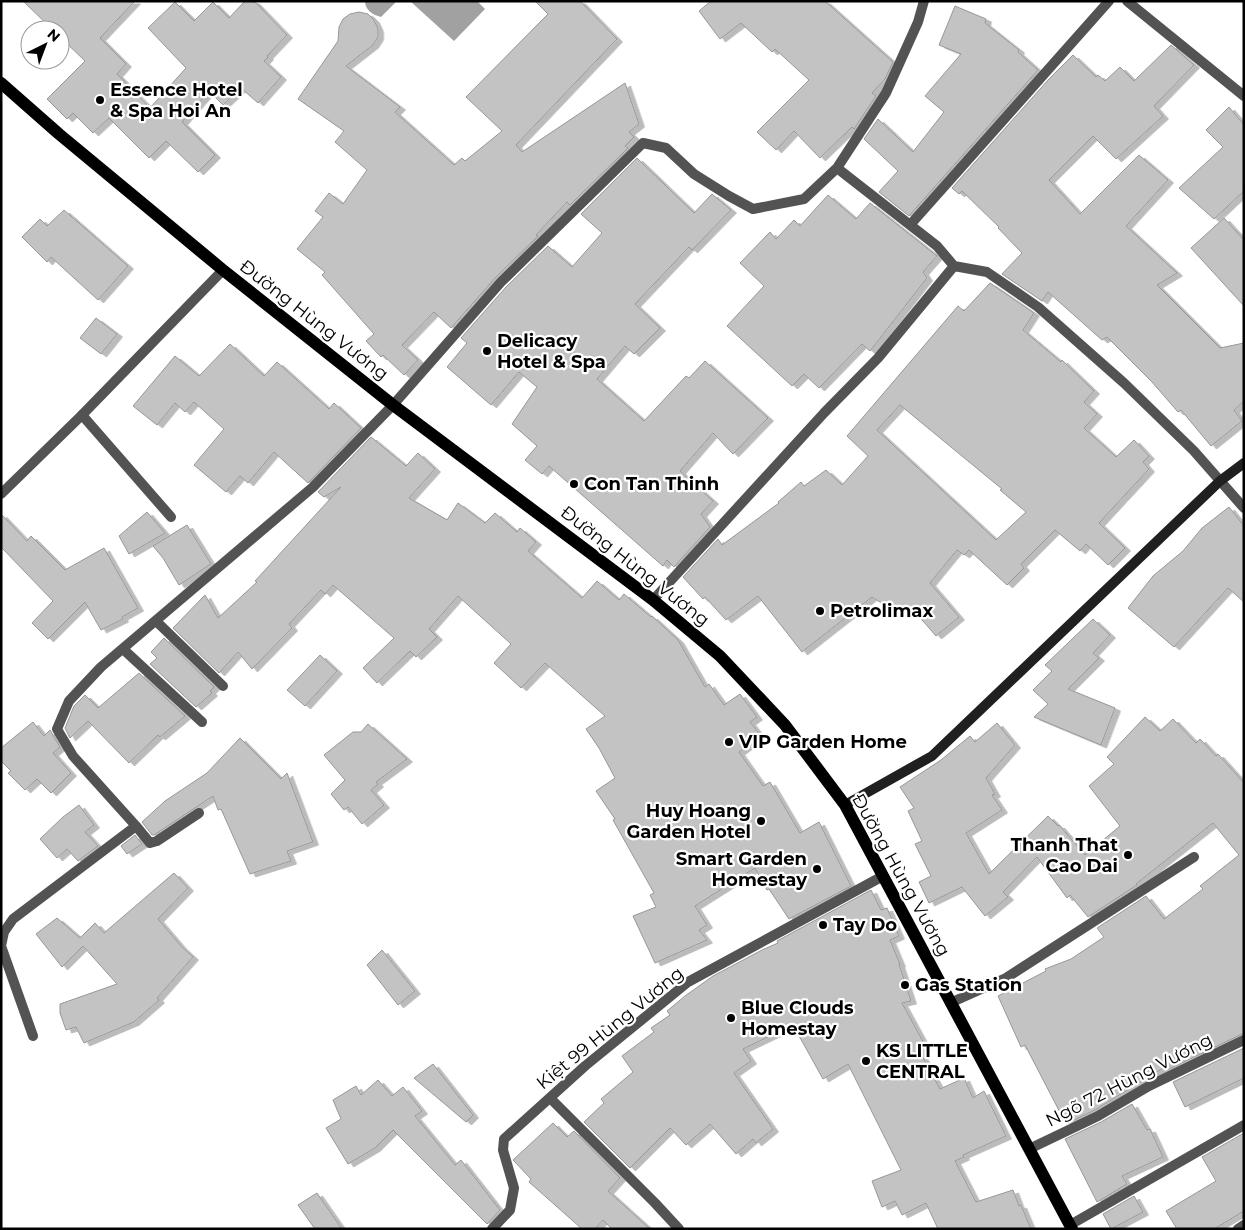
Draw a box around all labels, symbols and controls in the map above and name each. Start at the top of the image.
north arrow [20,20,70,70]
text: N [43,25,64,46]
place label: Essence Hotel & Spa Hoi An [110,79,243,122]
marker: Essence Hotel & Spa Hoi An [94,94,106,106]
street label: Đường Hùng Vương [235,255,393,385]
place label: Delicacy Hotel & Spa [497,330,606,373]
marker: Delicacy Hotel & Spa [481,345,493,357]
place label: Con Tan Thinh [584,473,719,495]
marker: Con Tan Thinh [568,478,580,490]
street label: Đường Hùng Vương [556,501,714,631]
place label: Petrolimax [830,600,933,622]
marker: Petrolimax [814,605,826,617]
place label: VIP Garden Home [738,731,907,753]
marker: VIP Garden Home [723,736,735,748]
street label: Đường Hùng Vương [847,790,955,960]
place label: Huy Hoang Garden Hotel [626,800,751,843]
marker: Huy Hoang Garden Hotel [755,815,767,827]
place label: Thanh That Cao Dai [1011,834,1118,877]
place label: Smart Garden Homestay [676,848,807,891]
marker: Thanh That Cao Dai [1122,849,1134,861]
marker: Smart Garden Homestay [811,863,823,875]
place label: Tay Do [833,914,897,936]
marker: Tay Do [817,919,829,931]
street label: Kiệt 99 Hùng Vương [532,962,688,1094]
place label: Gas Station [915,974,1022,996]
marker: Gas Station [899,979,911,991]
place label: Blue Clouds Homestay [741,997,854,1040]
marker: Blue Clouds Homestay [725,1012,737,1024]
street label: Ngõ 72 Hùng Vương [1042,1028,1216,1132]
place label: KS LITTLE CENTRAL [876,1040,968,1083]
marker: KS LITTLE CENTRAL [860,1055,872,1067]

